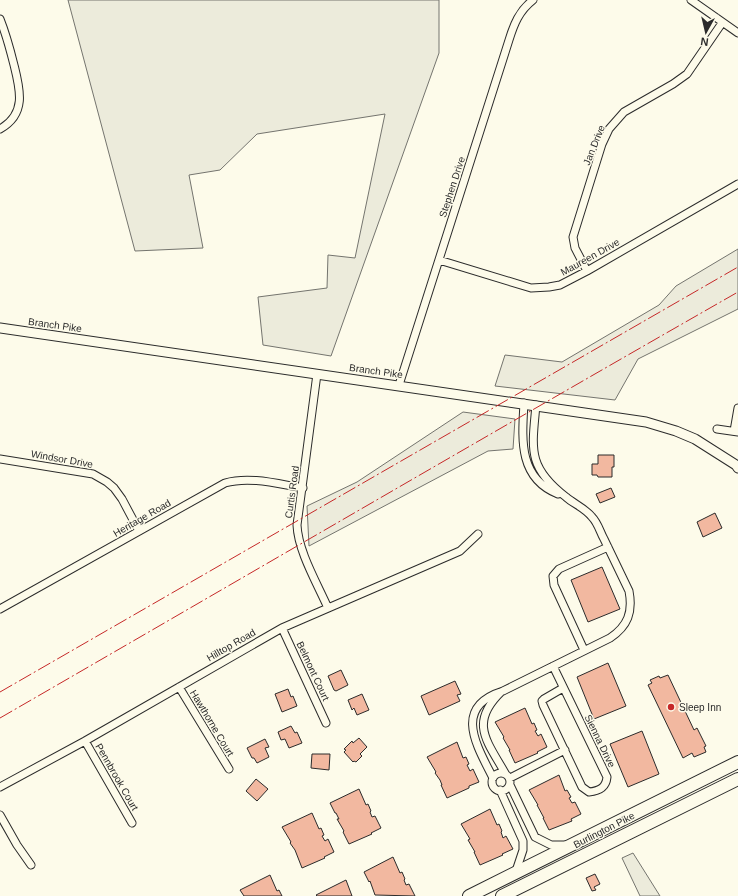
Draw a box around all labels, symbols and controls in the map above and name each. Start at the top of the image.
north arrow [686,12,726,52]
text: N [700,35,709,48]
street label: Jan Drive [581,123,607,167]
street label: Stephen Drive [437,155,467,219]
street label: Maureen Drive [559,236,622,278]
street label: Branch Pike [28,316,83,334]
street label: Branch Pike [349,362,404,380]
street label: Windsor Drive [30,448,94,470]
street label: Curtis Road [283,465,301,519]
street label: Heritage Road [111,497,173,539]
street label: Hilltop Road [205,627,257,663]
street label: Belmont Court [295,640,332,702]
street label: Hawthorne Court [188,688,236,758]
marker: Sleep Inn [666,702,676,712]
place label: Sleep Inn [679,702,721,713]
street label: Sienna Drive [583,713,618,770]
street label: Pennbrook Court [93,742,141,813]
street label: Burlington Pike [572,810,637,850]

